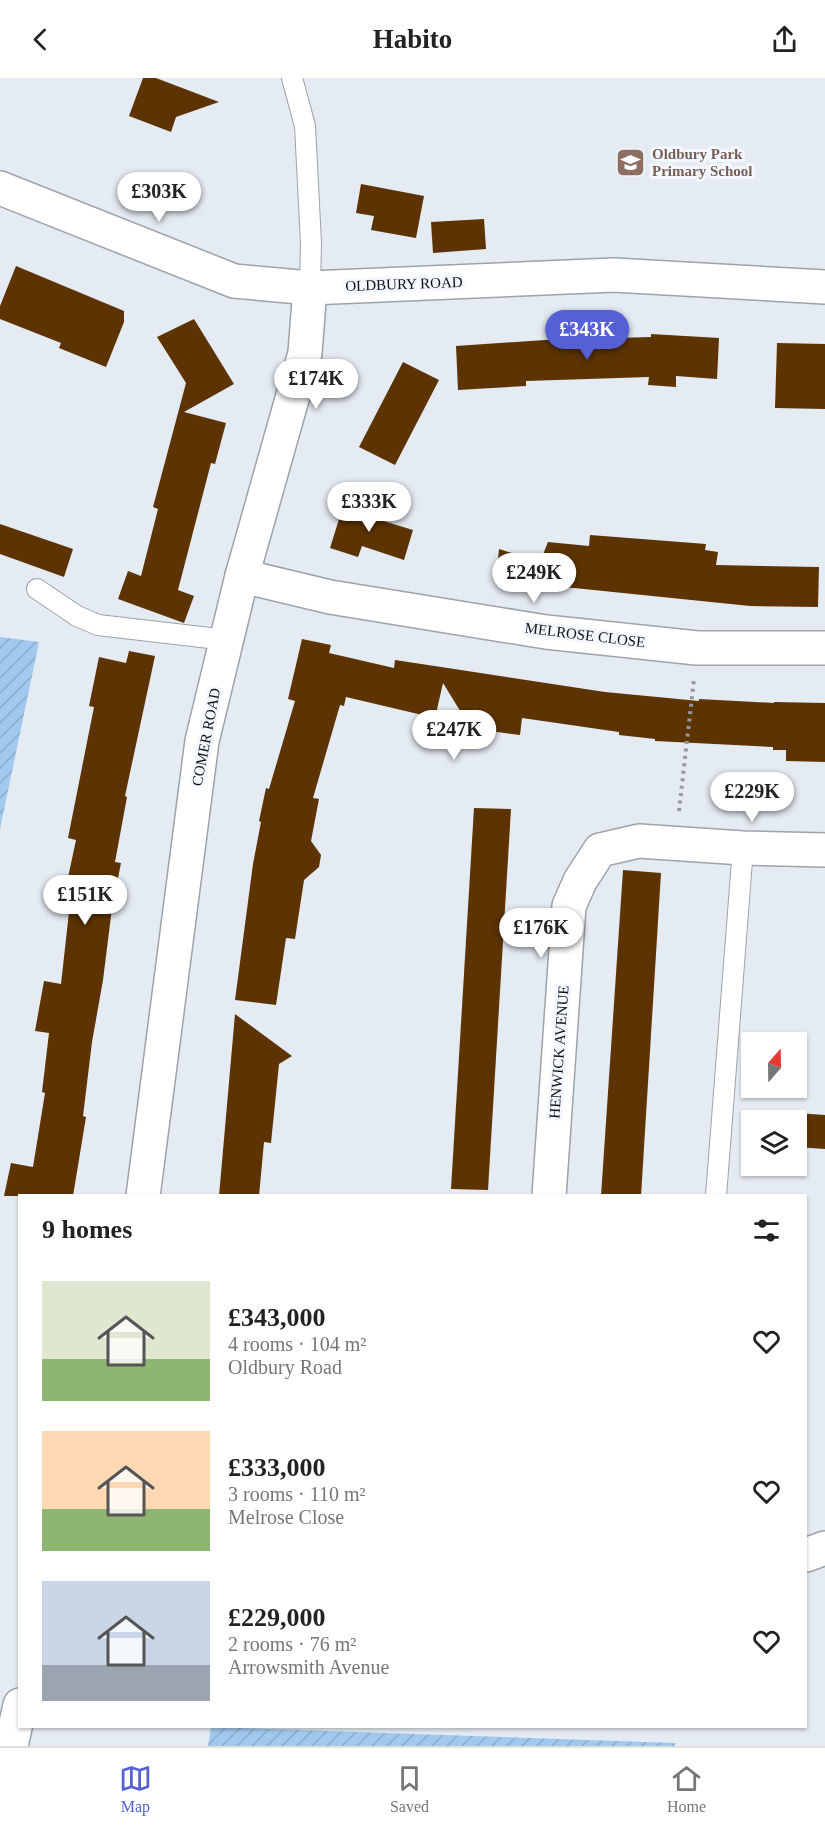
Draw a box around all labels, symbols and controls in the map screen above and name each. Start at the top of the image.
icon: back [24,23,57,56]
icon: share [768,23,801,56]
text: Habito [373,24,452,54]
place label: Oldbury Park Primary School [652,146,752,179]
school or university icon: Oldbury Park Primary School [615,147,647,179]
pin: £303K [117,172,201,223]
text: £303K [131,180,187,202]
street label: OLDBURY ROAD [345,274,463,294]
pin: £343K [545,310,629,361]
text: £343K [559,318,615,340]
pin: £174K [274,359,358,410]
text: £174K [288,367,344,389]
pin: £333K [327,482,411,533]
text: £333K [341,490,397,512]
pin: £249K [492,553,576,604]
text: £249K [506,561,562,583]
street label: MELROSE CLOSE [524,620,646,650]
street label: COMER ROAD [189,686,223,787]
pin: £247K [412,710,496,761]
text: £247K [426,718,482,740]
pin: £229K [710,772,794,823]
text: £229K [724,780,780,802]
pin: £151K [43,875,127,926]
text: £151K [57,883,113,905]
pin: £176K [499,908,583,959]
text: £176K [513,916,569,938]
street label: HENWICK AVENUE [546,985,572,1119]
north arrow [741,1032,807,1098]
map controls [741,1032,807,1176]
button: layers [741,1110,807,1176]
icon: filters [750,1214,783,1247]
text: 9 homes [42,1215,132,1244]
text: £343,000 [228,1303,326,1332]
icon: home [90,1305,162,1377]
icon: heart [750,1325,783,1358]
text: 4 rooms · 104 m² [228,1333,366,1355]
text: Oldbury Road [228,1356,342,1378]
text: £333,000 [228,1453,326,1482]
icon: home [90,1455,162,1527]
icon: heart [750,1475,783,1508]
text: 3 rooms · 110 m² [228,1483,365,1505]
text: Melrose Close [228,1506,344,1528]
text: £229,000 [228,1603,326,1632]
icon: home [90,1605,162,1677]
icon: heart [750,1625,783,1658]
text: 2 rooms · 76 m² [228,1633,356,1655]
text: Arrowsmith Avenue [228,1656,389,1678]
tab: Map [119,1762,152,1816]
tab: Saved [390,1762,429,1816]
tab: Home [667,1762,706,1816]

